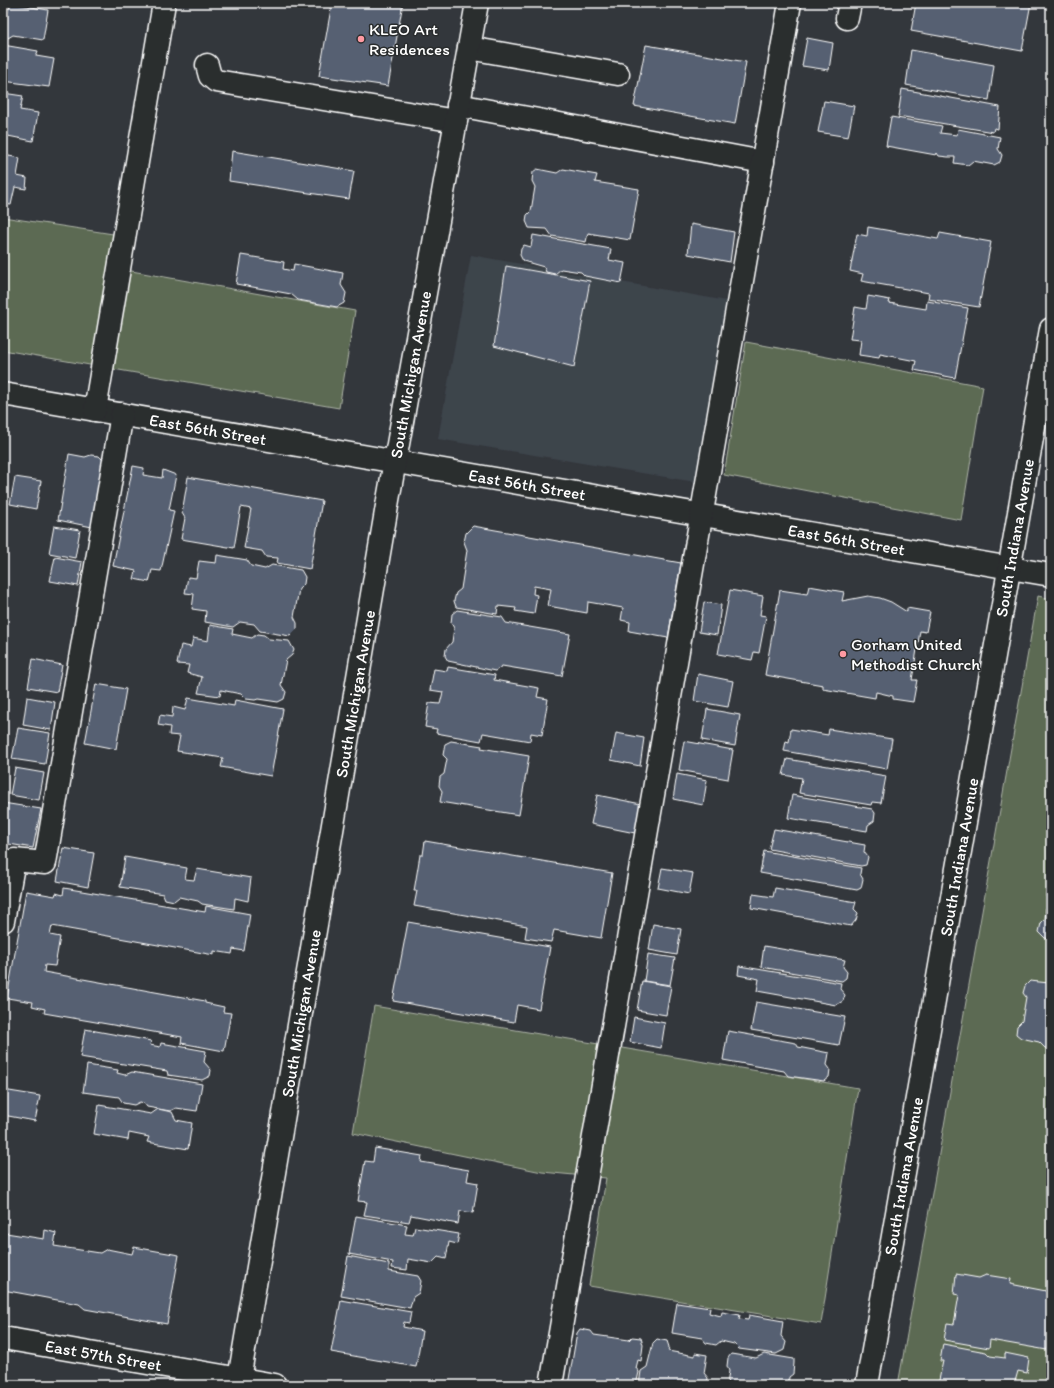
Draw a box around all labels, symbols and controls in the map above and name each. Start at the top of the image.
place label: KLEO Art Residences [369,19,450,59]
marker: KLEO Art Residences [356,34,366,44]
street label: South Michigan Avenue [386,289,435,460]
street label: East 56th Street [148,409,268,449]
street label: South Indiana Avenue [991,457,1038,618]
street label: East 56th Street [467,465,587,504]
street label: East 56th Street [786,520,907,560]
street label: South Michigan Avenue [331,608,379,779]
place label: Gorham United Methodist Church [851,634,980,674]
marker: Gorham United Methodist Church [838,649,848,659]
street label: South Indiana Avenue [935,776,983,938]
street label: South Michigan Avenue [277,928,325,1099]
street label: South Indiana Avenue [880,1095,927,1257]
street label: East 57th Street [44,1335,163,1375]

